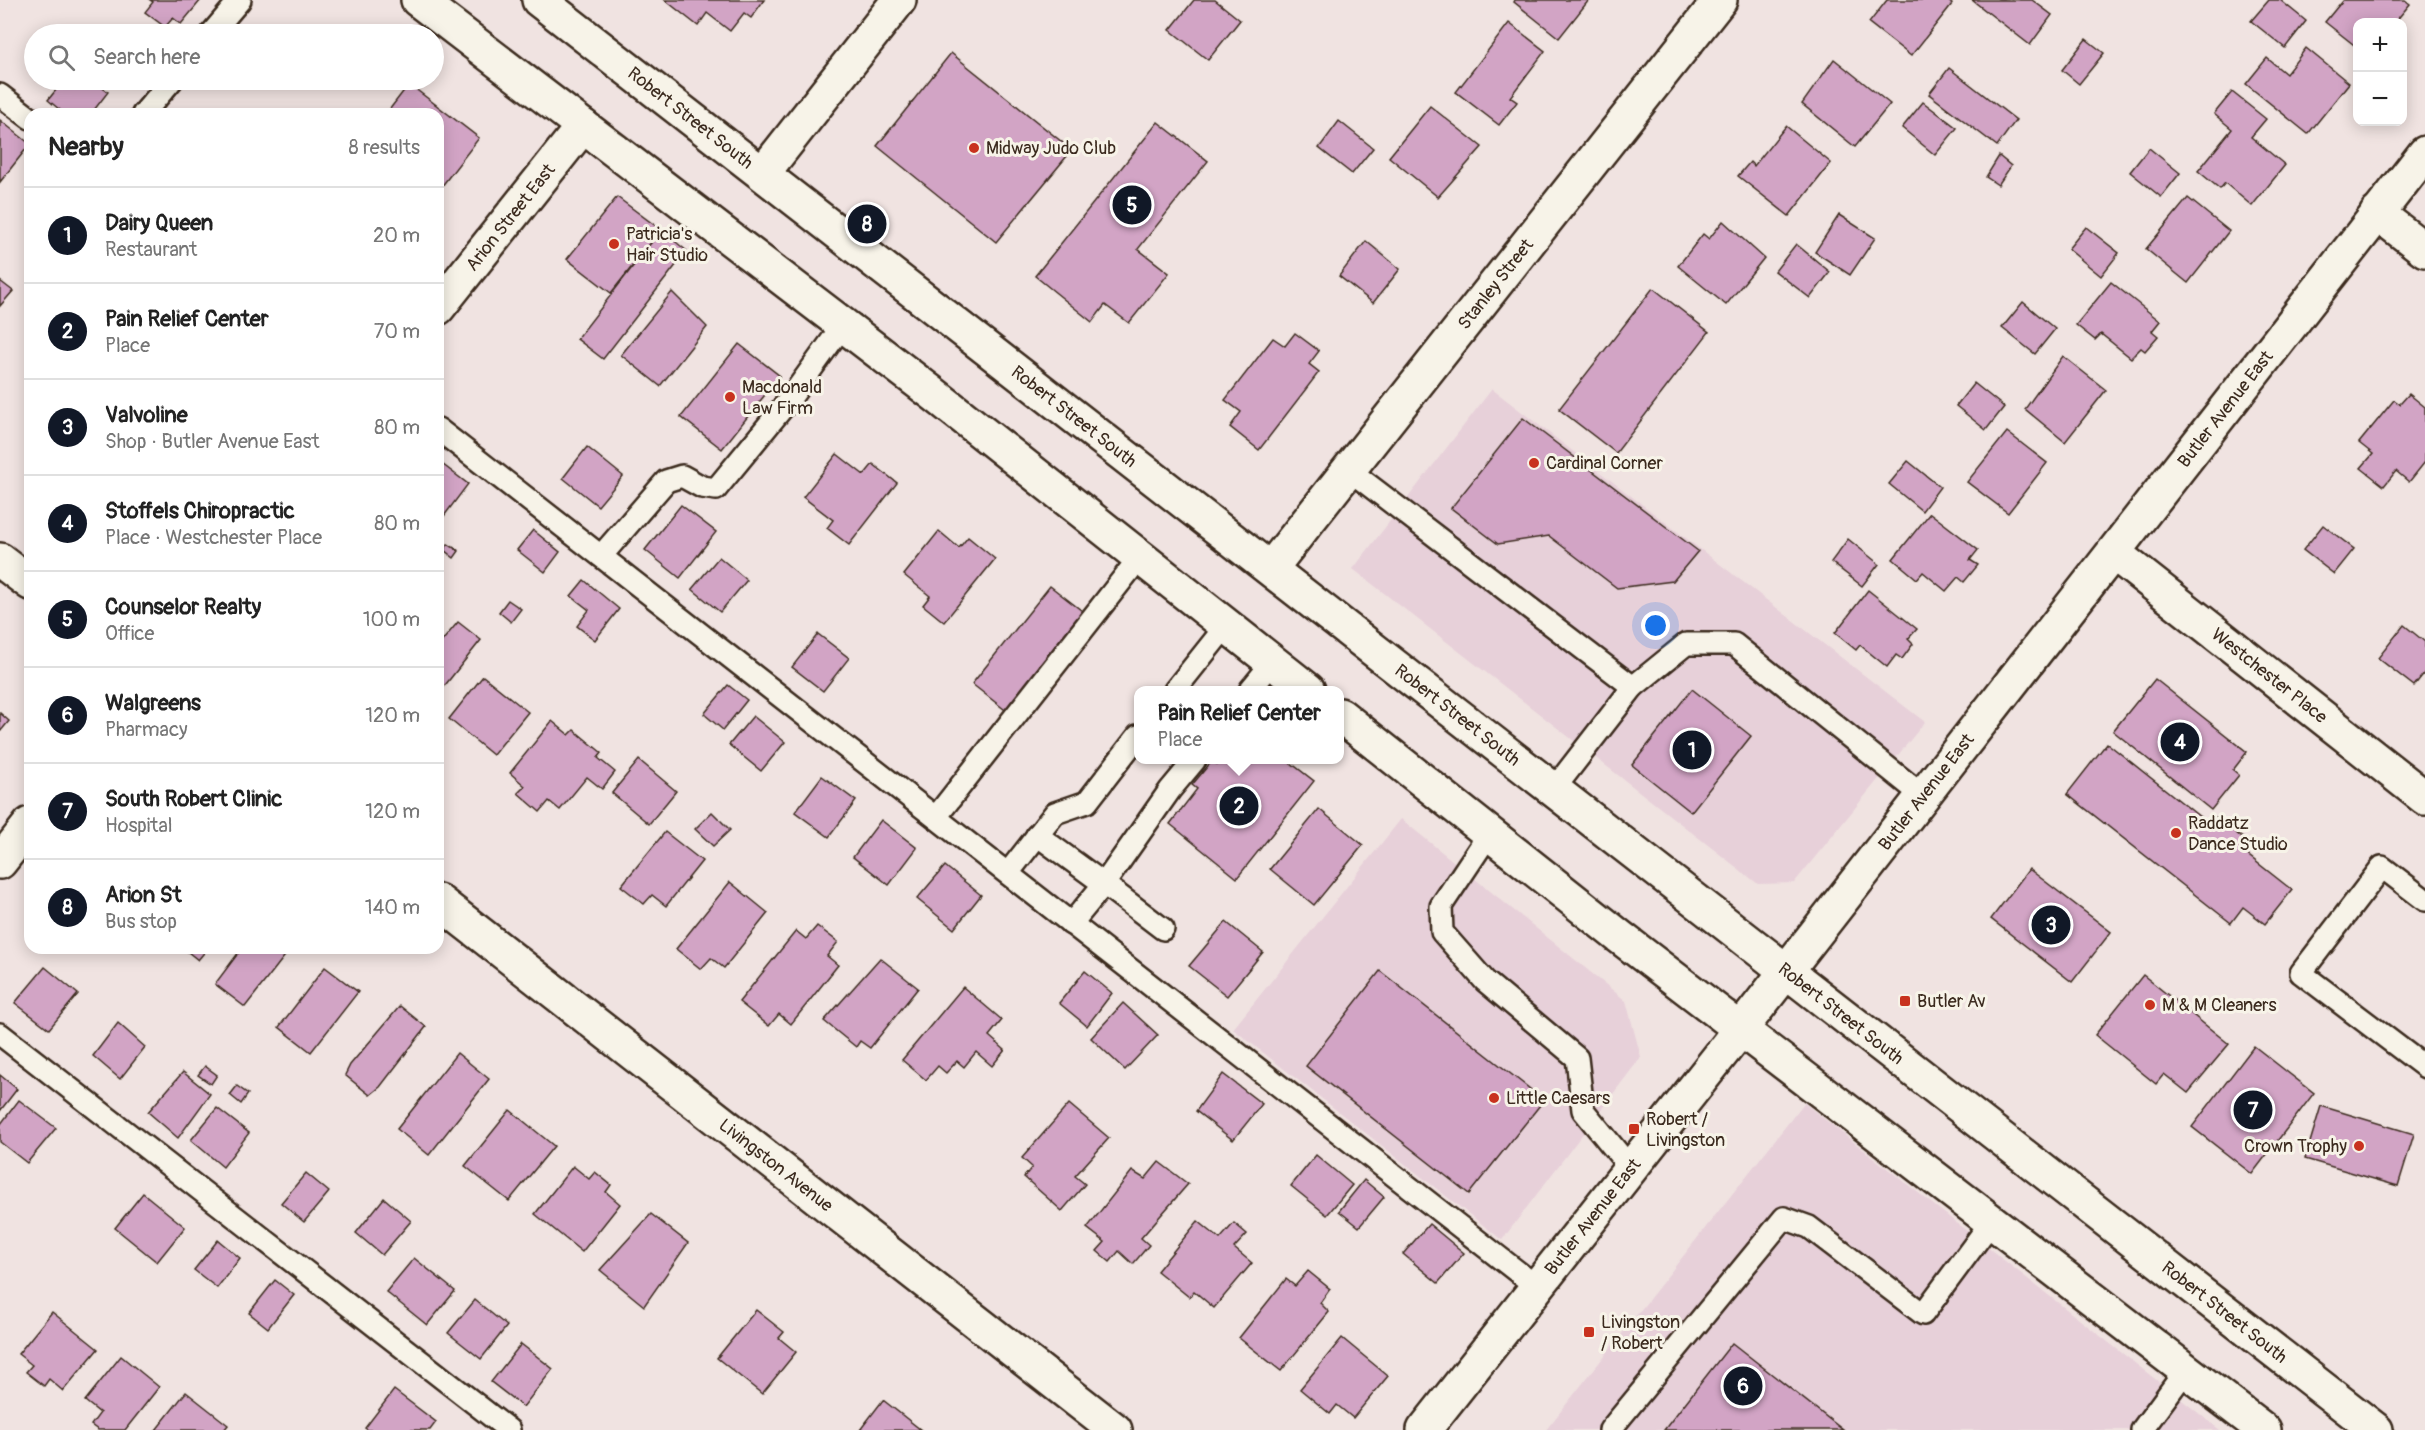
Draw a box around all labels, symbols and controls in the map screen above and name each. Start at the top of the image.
map controls [2353,18,2407,126]
button: + [2353,18,2407,72]
search box [24,24,444,90]
icon: search [45,41,78,74]
text: Search here [93,43,200,71]
street label: Robert Street South [623,62,758,174]
button: − [2353,72,2407,126]
text: Nearby [48,131,124,163]
text: 8 results [349,135,420,160]
place label: Midway Judo Club [986,137,1116,160]
marker: Midway Judo Club [967,141,981,155]
street label: Arion Street East [461,159,561,276]
pin: 5 [1112,182,1152,228]
pin: 8 [848,202,886,246]
text: Dairy Queen [105,209,213,237]
text: 1 [64,223,71,248]
text: 20 m [373,223,420,248]
place label: Patricia's Hair Studio [626,223,708,267]
street label: Stanley Street [1453,234,1539,334]
text: Restaurant [105,237,197,262]
marker: Patricia's Hair Studio [607,237,621,251]
text: Pain Relief Center [105,305,268,333]
text: 2 [62,319,73,344]
text: 70 m [374,319,420,344]
text: Place [105,333,150,358]
street label: Butler Avenue East [2173,345,2279,472]
street label: Robert Street South [1006,361,1141,473]
place label: Macdonald Law Firm [742,376,822,420]
marker: Macdonald Law Firm [723,390,737,404]
text: Valvoline [105,401,188,429]
text: 3 [62,415,73,440]
text: 80 m [374,415,420,440]
text: Shop · Butler Avenue East [105,429,320,454]
place label: Cardinal Corner [1546,452,1663,475]
marker: Cardinal Corner [1527,456,1541,470]
text: Stoffels Chiropractic [105,497,295,525]
text: 4 [62,511,73,536]
text: 80 m [374,511,420,536]
text: Place · Westchester Place [105,525,322,550]
text: Counselor Realty [105,593,261,621]
text: 5 [62,607,73,632]
text: 100 m [363,607,420,632]
your location [1641,611,1670,640]
text: Office [105,621,154,646]
street label: Westchester Place [2207,623,2332,729]
street label: Robert Street South [1390,659,1525,772]
popup [1134,686,1344,764]
text: Walgreens [105,689,201,717]
text: Pain Relief Center [1157,699,1321,727]
text: 6 [62,703,73,728]
text: 120 m [365,703,420,728]
text: Pharmacy [105,717,188,742]
pin: 4 [2160,720,2200,764]
text: Place [1157,727,1202,752]
pin: 1 [1672,728,1712,772]
street label: Butler Avenue East [1874,728,1980,855]
pin: 2 [1220,784,1258,828]
text: South Robert Clinic [105,785,282,813]
text: 7 [62,799,73,824]
text: 120 m [365,799,420,824]
place label: Raddatz Dance Studio [2188,812,2288,856]
text: Hospital [105,813,172,838]
marker: Raddatz Dance Studio [2169,826,2183,840]
text: Arion St [105,881,182,909]
text: 8 [62,895,73,920]
text: 140 m [365,895,420,920]
pin: 3 [2032,902,2070,948]
text: Bus stop [105,909,177,934]
street label: Robert Street South [1773,958,1908,1070]
place label: Butler Av [1917,990,1986,1013]
marker: Butler Av [1898,994,1912,1008]
place label: M & M Cleaners [2162,994,2277,1017]
marker: M & M Cleaners [2143,998,2157,1012]
place label: Little Caesars [1506,1087,1610,1110]
pin: 7 [2234,1088,2272,1132]
marker: Little Caesars [1487,1091,1501,1105]
place label: Robert / Livingston [1646,1108,1725,1152]
street label: Livingston Avenue [714,1114,838,1217]
marker: Robert / Livingston [1627,1122,1641,1136]
place label: Crown Trophy [2244,1135,2347,1158]
marker: Crown Trophy [2352,1139,2366,1153]
street label: Butler Avenue East [1540,1153,1647,1280]
street label: Robert Street South [2157,1256,2292,1369]
place label: Livingston / Robert [1601,1311,1680,1355]
marker: Livingston / Robert [1582,1325,1596,1339]
pin: 6 [1724,1364,1762,1408]

